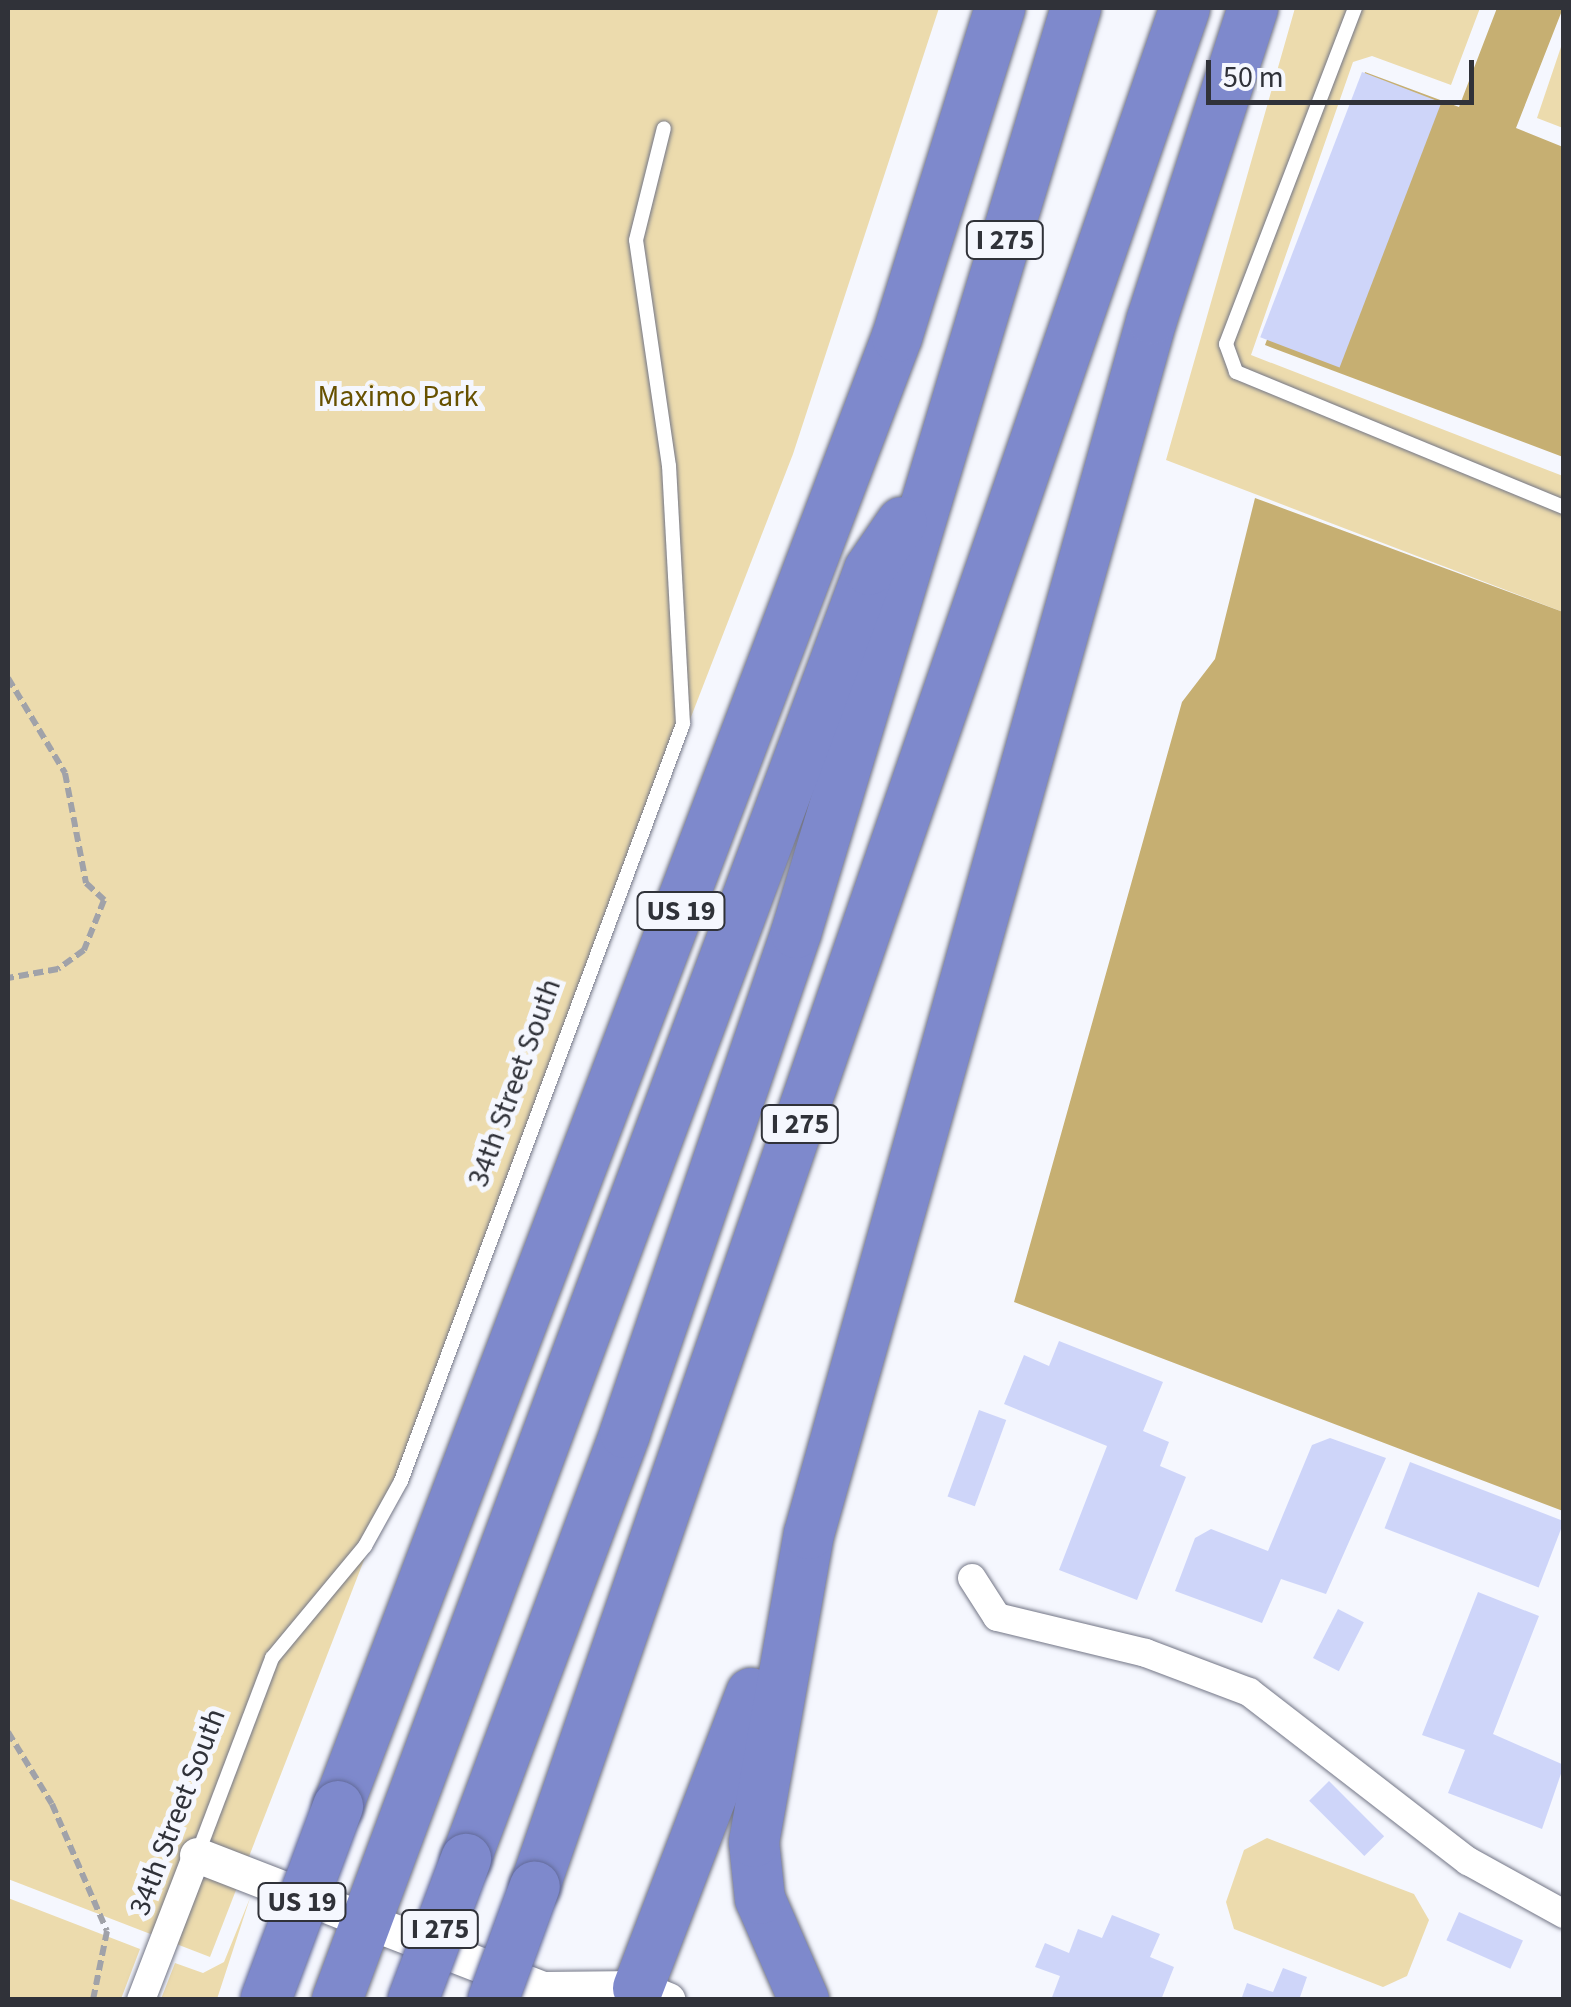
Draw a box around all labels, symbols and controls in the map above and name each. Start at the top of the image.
scale bar [1211,40,1478,102]
text: 50 m [1223,56,1284,99]
road number: I 275 [965,217,1045,263]
park label: Maximo Park [318,379,478,415]
road number: US 19 [636,888,726,934]
street label: 34th Street South [461,974,569,1192]
road number: I 275 [760,1101,840,1147]
street label: 34th Street South [122,1704,234,1920]
road number: US 19 [257,1879,347,1925]
road number: I 275 [400,1906,480,1952]

